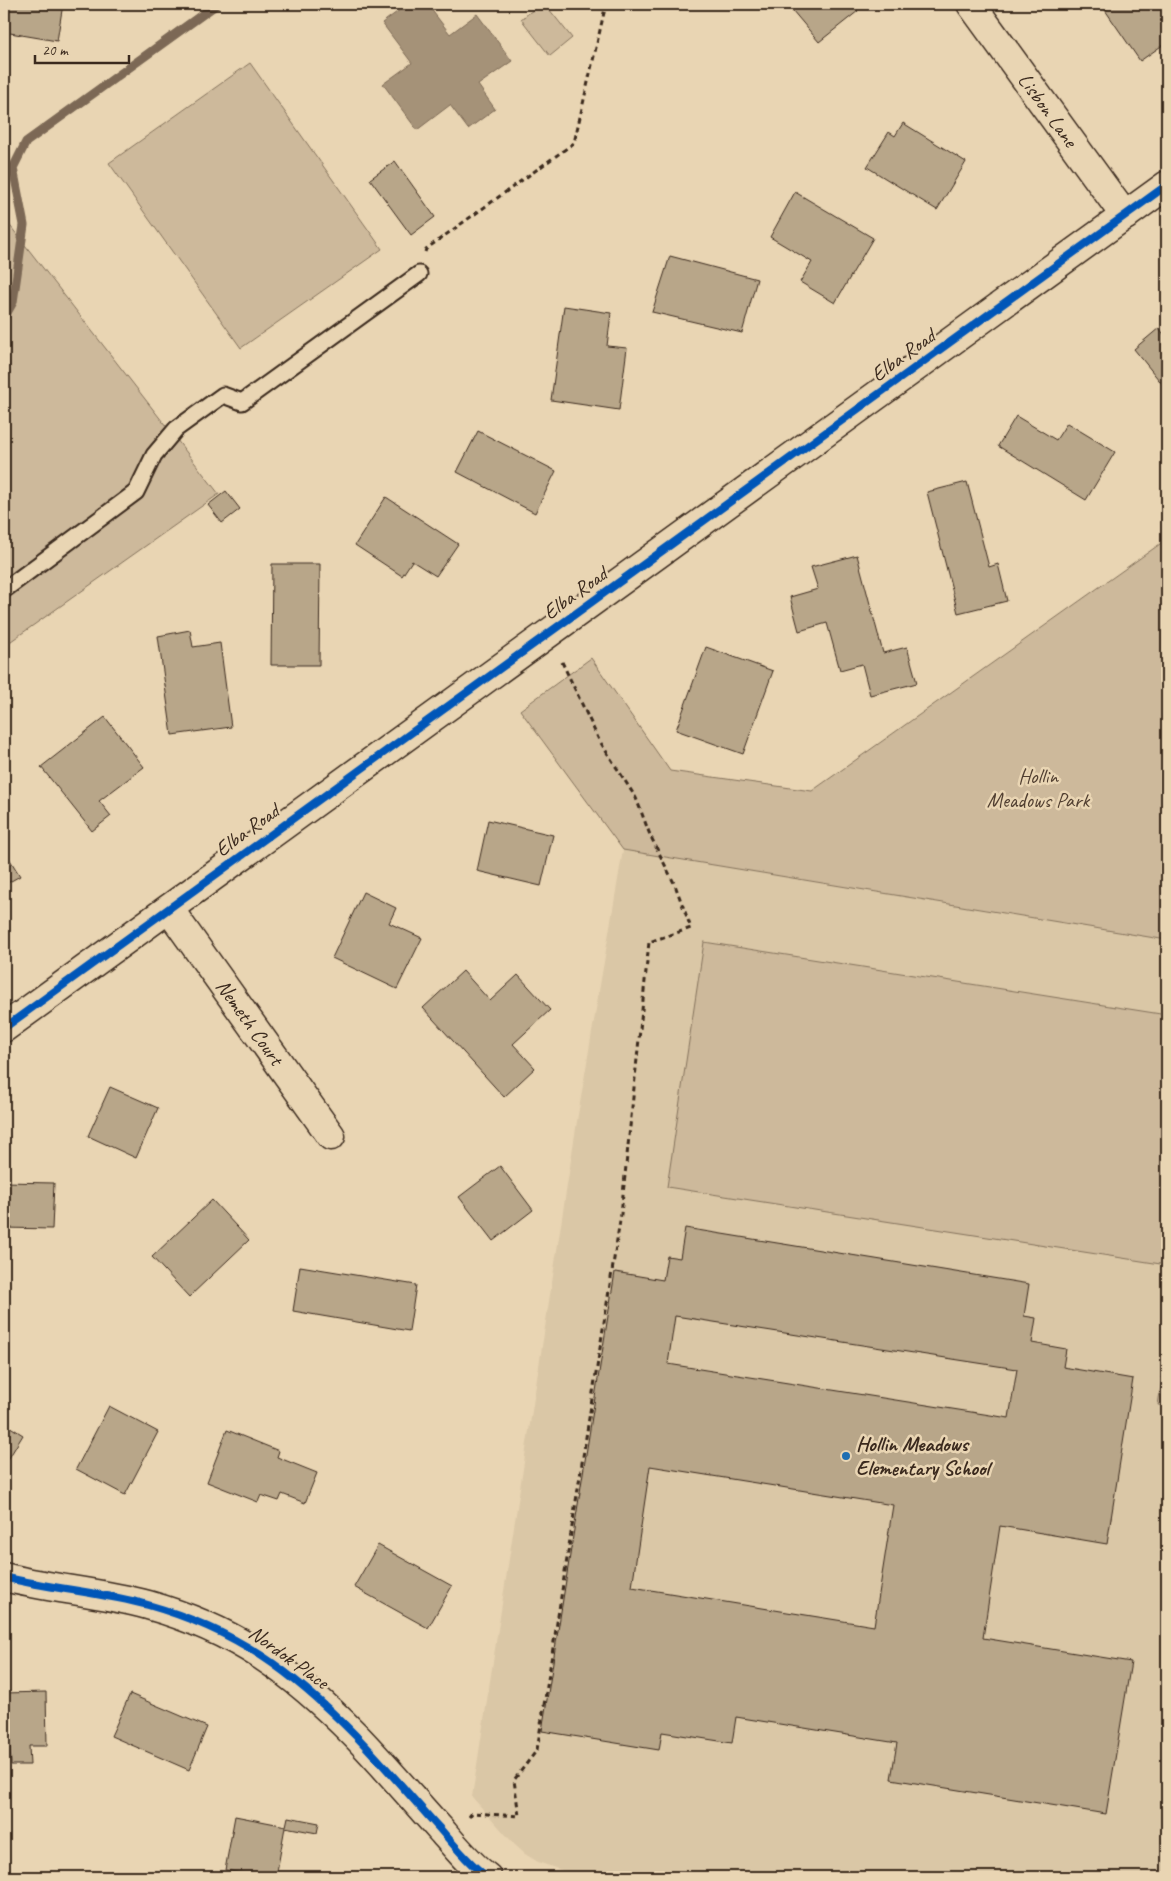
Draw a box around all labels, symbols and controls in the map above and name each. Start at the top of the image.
scale bar [35,32,129,64]
text: 20 m [42,41,69,60]
street label: Lisbon Lane [1012,68,1085,154]
street label: Elba Road [866,321,943,387]
street label: Elba Road [538,559,615,625]
park label: Hollin Meadows Park [987,763,1091,813]
street label: Elba Road [210,796,287,862]
street label: Nemeth Court [210,974,290,1072]
place label: Hollin Meadows Elementary School [856,1431,994,1481]
marker: Hollin Meadows Elementary School [840,1450,852,1462]
street label: Nordok Place [244,1619,336,1696]

